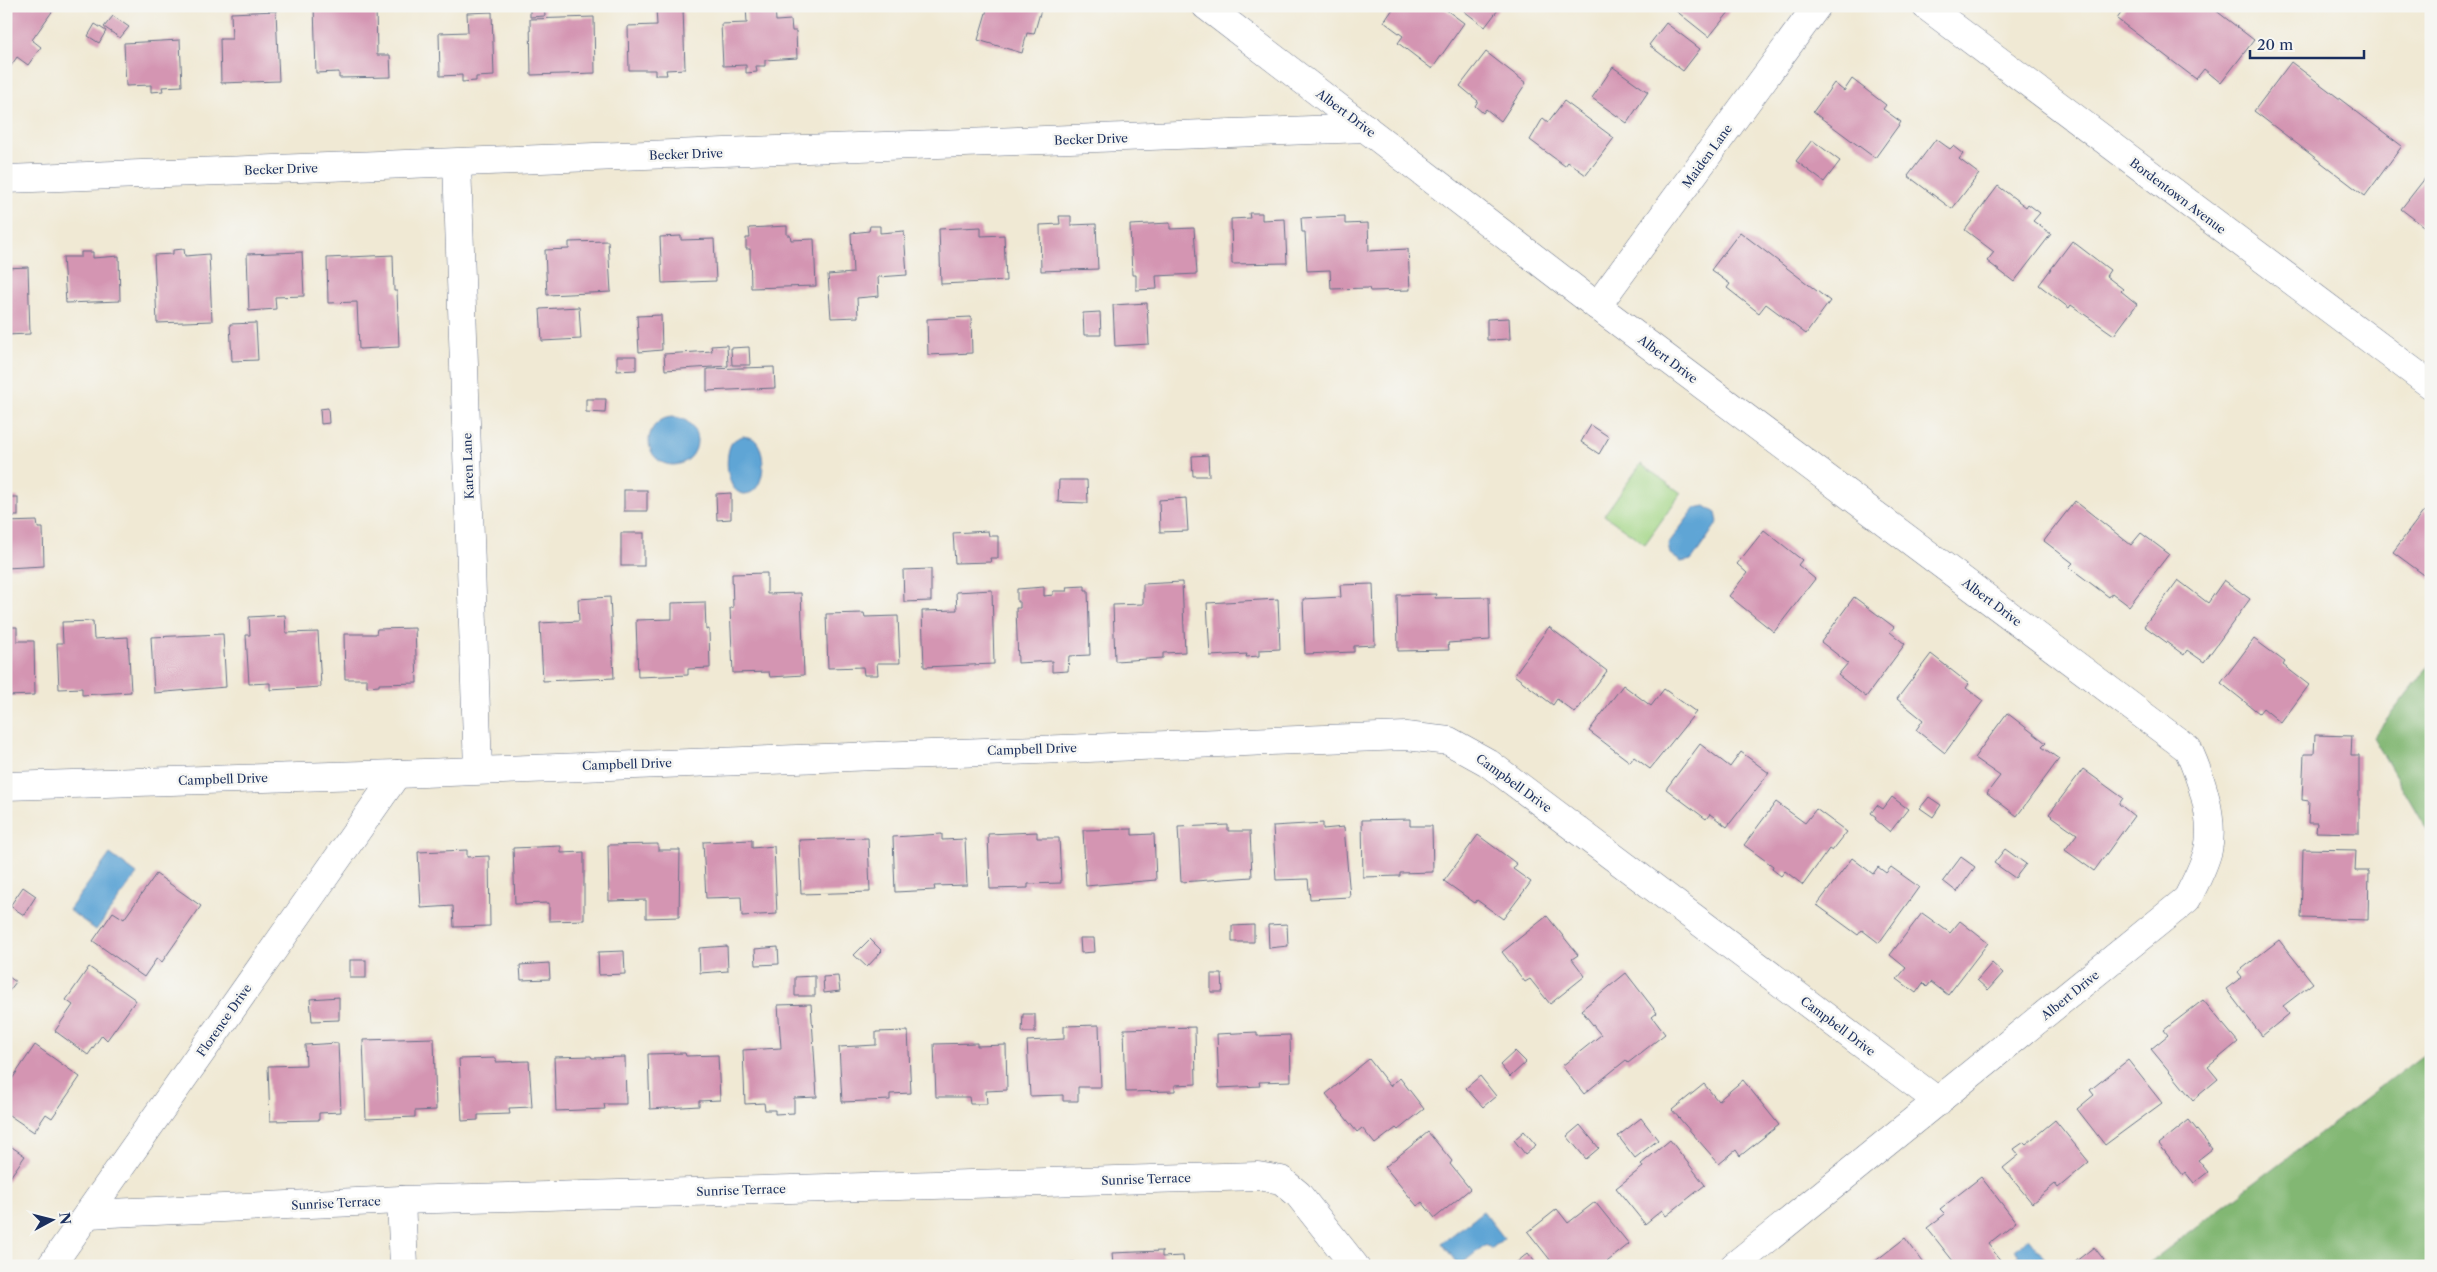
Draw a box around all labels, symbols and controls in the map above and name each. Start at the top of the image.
scale bar [2250,28,2363,60]
text: 20 m [2257,35,2293,54]
street label: Albert Drive [1313,85,1379,140]
street label: Maiden Lane [1679,121,1735,191]
street label: Becker Drive [1054,130,1128,148]
street label: Becker Drive [649,145,723,163]
street label: Bordentown Avenue [2127,155,2229,237]
street label: Becker Drive [244,160,318,178]
street label: Albert Drive [1635,331,1701,386]
street label: Karen Lane [459,432,477,499]
street label: Albert Drive [1959,574,2025,629]
street label: Campbell Drive [987,740,1077,758]
street label: Campbell Drive [1473,751,1555,816]
street label: Campbell Drive [582,755,672,773]
street label: Campbell Drive [178,770,268,788]
street label: Albert Drive [2037,967,2102,1024]
street label: Florence Drive [193,981,255,1059]
street label: Campbell Drive [1798,993,1879,1059]
street label: Sunrise Terrace [1101,1170,1191,1188]
street label: Sunrise Terrace [696,1181,786,1199]
street label: Sunrise Terrace [291,1193,381,1213]
north arrow [28,1194,78,1244]
text: N [55,1211,75,1226]

